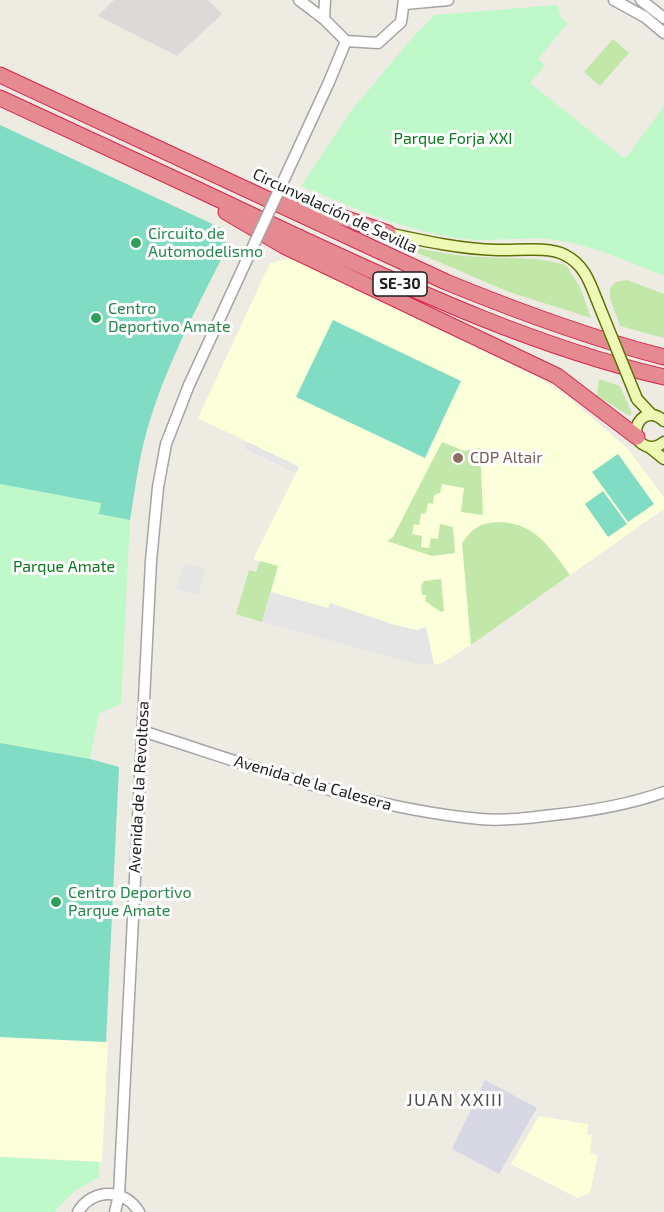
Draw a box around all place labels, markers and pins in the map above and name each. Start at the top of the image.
place label: Circuito de Automodelismo [148,224,263,262]
marker: Circuito de Automodelismo [129,236,143,250]
place label: Centro Deportivo Amate [108,299,231,337]
marker: Centro Deportivo Amate [89,311,103,325]
place label: CDP Altair [470,448,543,468]
marker: CDP Altair [451,451,465,465]
place label: Centro Deportivo Parque Amate [68,883,192,921]
marker: Centro Deportivo Parque Amate [49,895,63,909]

